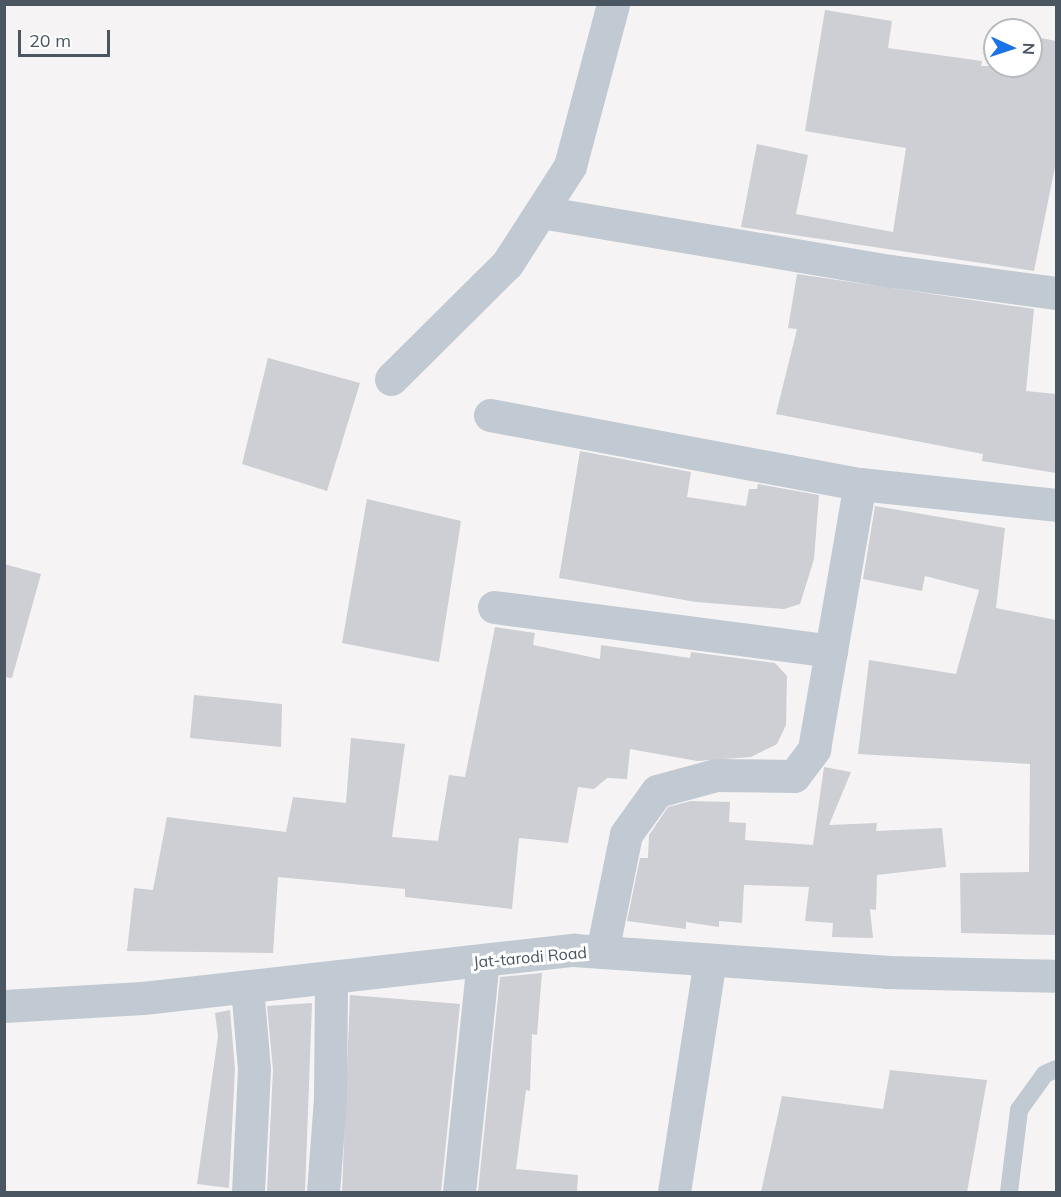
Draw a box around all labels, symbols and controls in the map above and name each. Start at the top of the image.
scale bar [21,18,112,56]
north arrow [983,18,1043,78]
text: 20 m [29,29,71,52]
text: N [1019,42,1039,55]
street label: Jat-tarodi Road [472,942,588,972]

